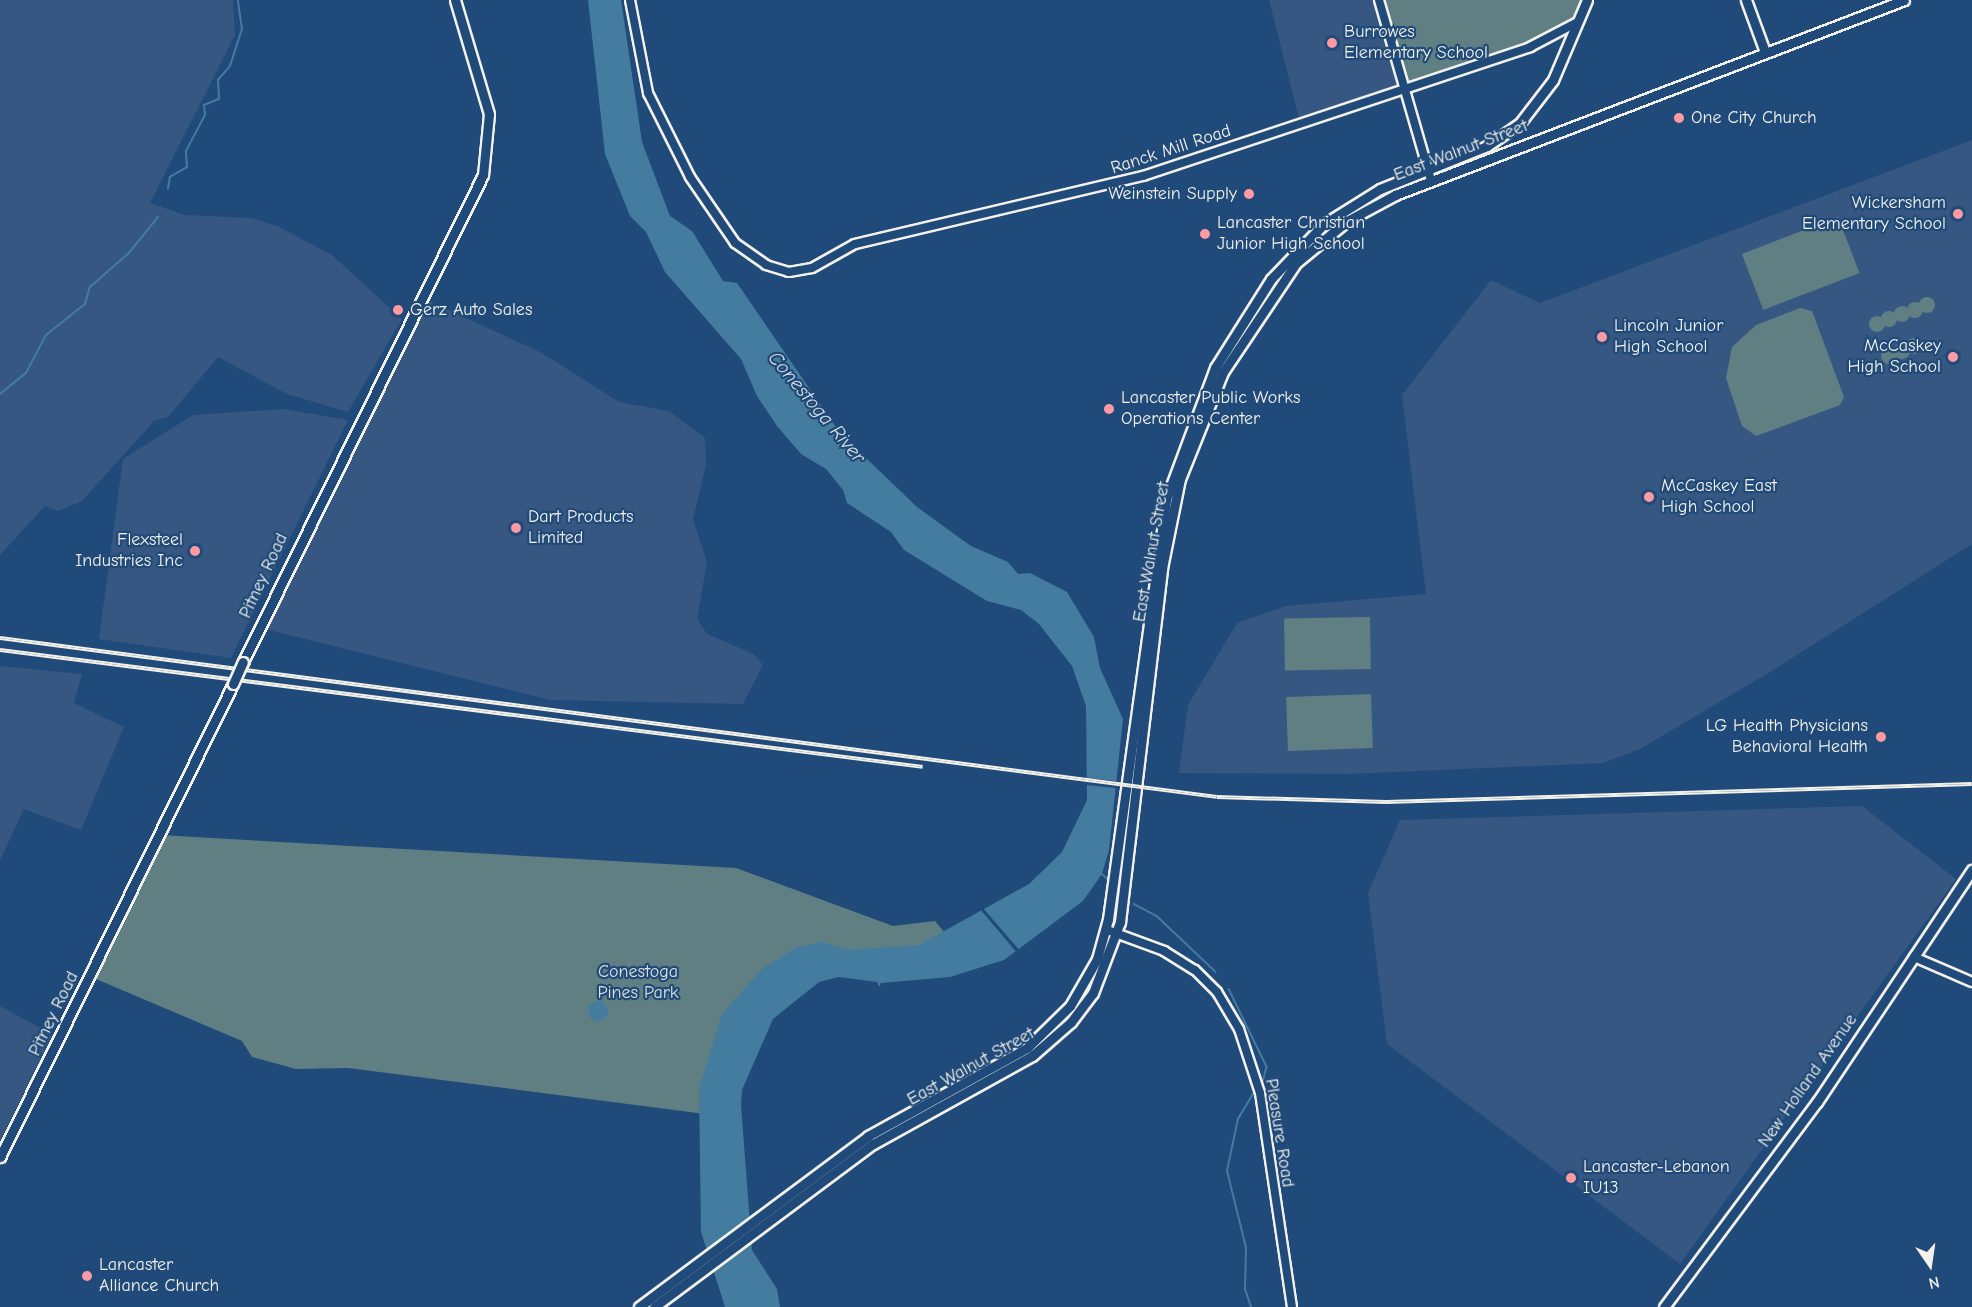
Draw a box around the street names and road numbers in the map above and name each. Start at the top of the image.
street label: East Walnut Street [1391,116,1531,186]
street label: Ranck Mill Road [1108,120,1234,180]
street label: East Walnut Street [1129,480,1175,624]
street label: Pitney Road [235,530,293,622]
street label: Pitney Road [24,968,84,1060]
street label: New Holland Avenue [1754,1010,1862,1152]
street label: East Walnut Street [904,1023,1038,1111]
street label: Pleasure Road [1260,1077,1298,1189]

